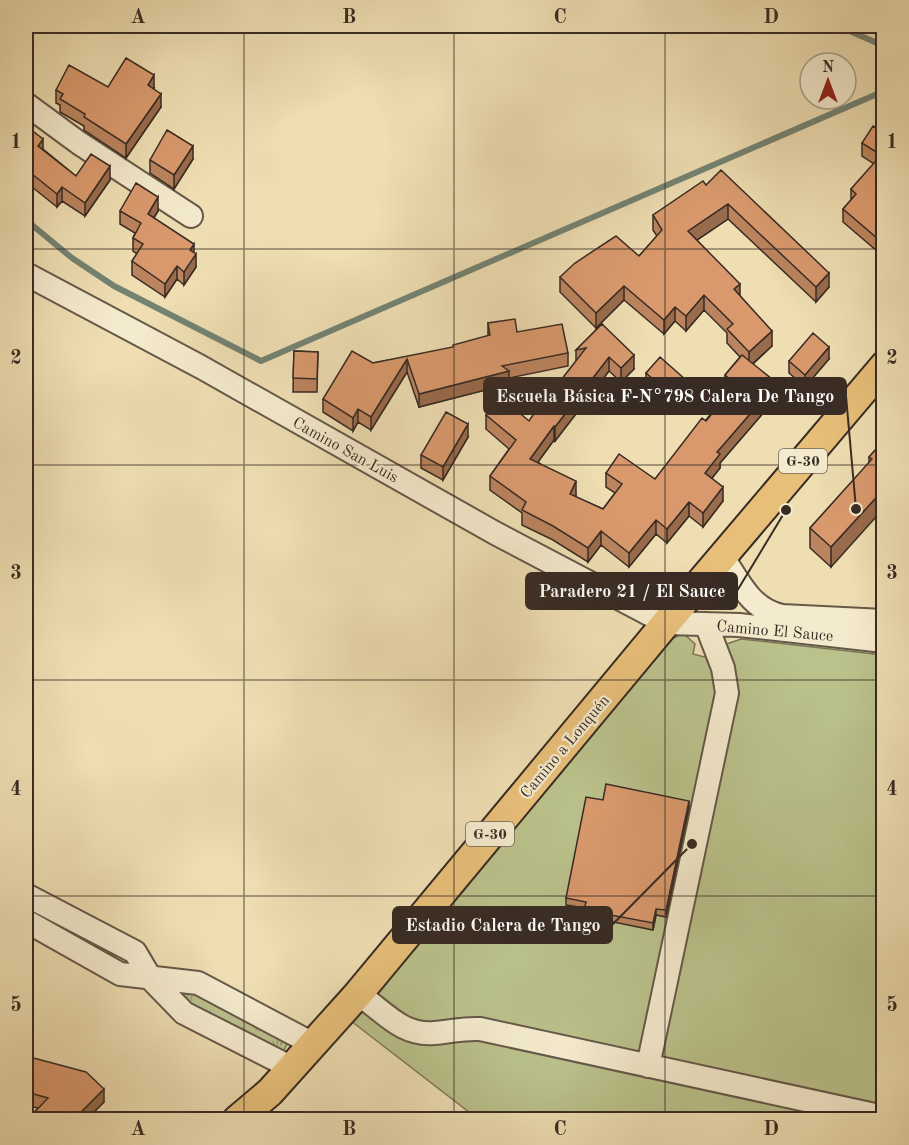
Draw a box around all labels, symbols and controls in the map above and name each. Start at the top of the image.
text: A [130,8,146,28]
text: B [342,8,356,28]
text: C [553,8,567,28]
text: D [763,8,779,28]
north arrow [798,51,858,111]
text: N [822,60,835,76]
text: 1 [10,133,22,153]
text: 1 [886,133,898,153]
text: 2 [10,349,22,369]
text: 2 [886,349,898,369]
callout: Escuela Básica F-N°798 Calera De Tango [484,378,846,414]
text: Escuela Básica F-N°798 Calera De Tango [496,388,834,406]
street label: Camino San Luis [289,415,401,486]
road number: G-30 [779,449,827,473]
text: 3 [10,564,22,584]
text: 3 [886,564,898,584]
callout: Paradero 21 / El Sauce [526,573,737,609]
text: Paradero 21 / El Sauce [538,583,726,601]
street label: Camino El Sauce [716,619,834,645]
street label: Camino a Lonquén [518,692,613,802]
text: 4 [10,780,22,800]
text: 4 [886,780,898,800]
road number: G-30 [466,822,514,846]
callout: Estadio Calera de Tango [393,907,612,943]
text: Estadio Calera de Tango [405,917,601,935]
text: 5 [10,995,22,1016]
text: 5 [886,995,898,1016]
text: A [130,1120,146,1140]
text: B [342,1120,356,1140]
text: C [553,1120,567,1140]
text: D [763,1120,779,1140]

